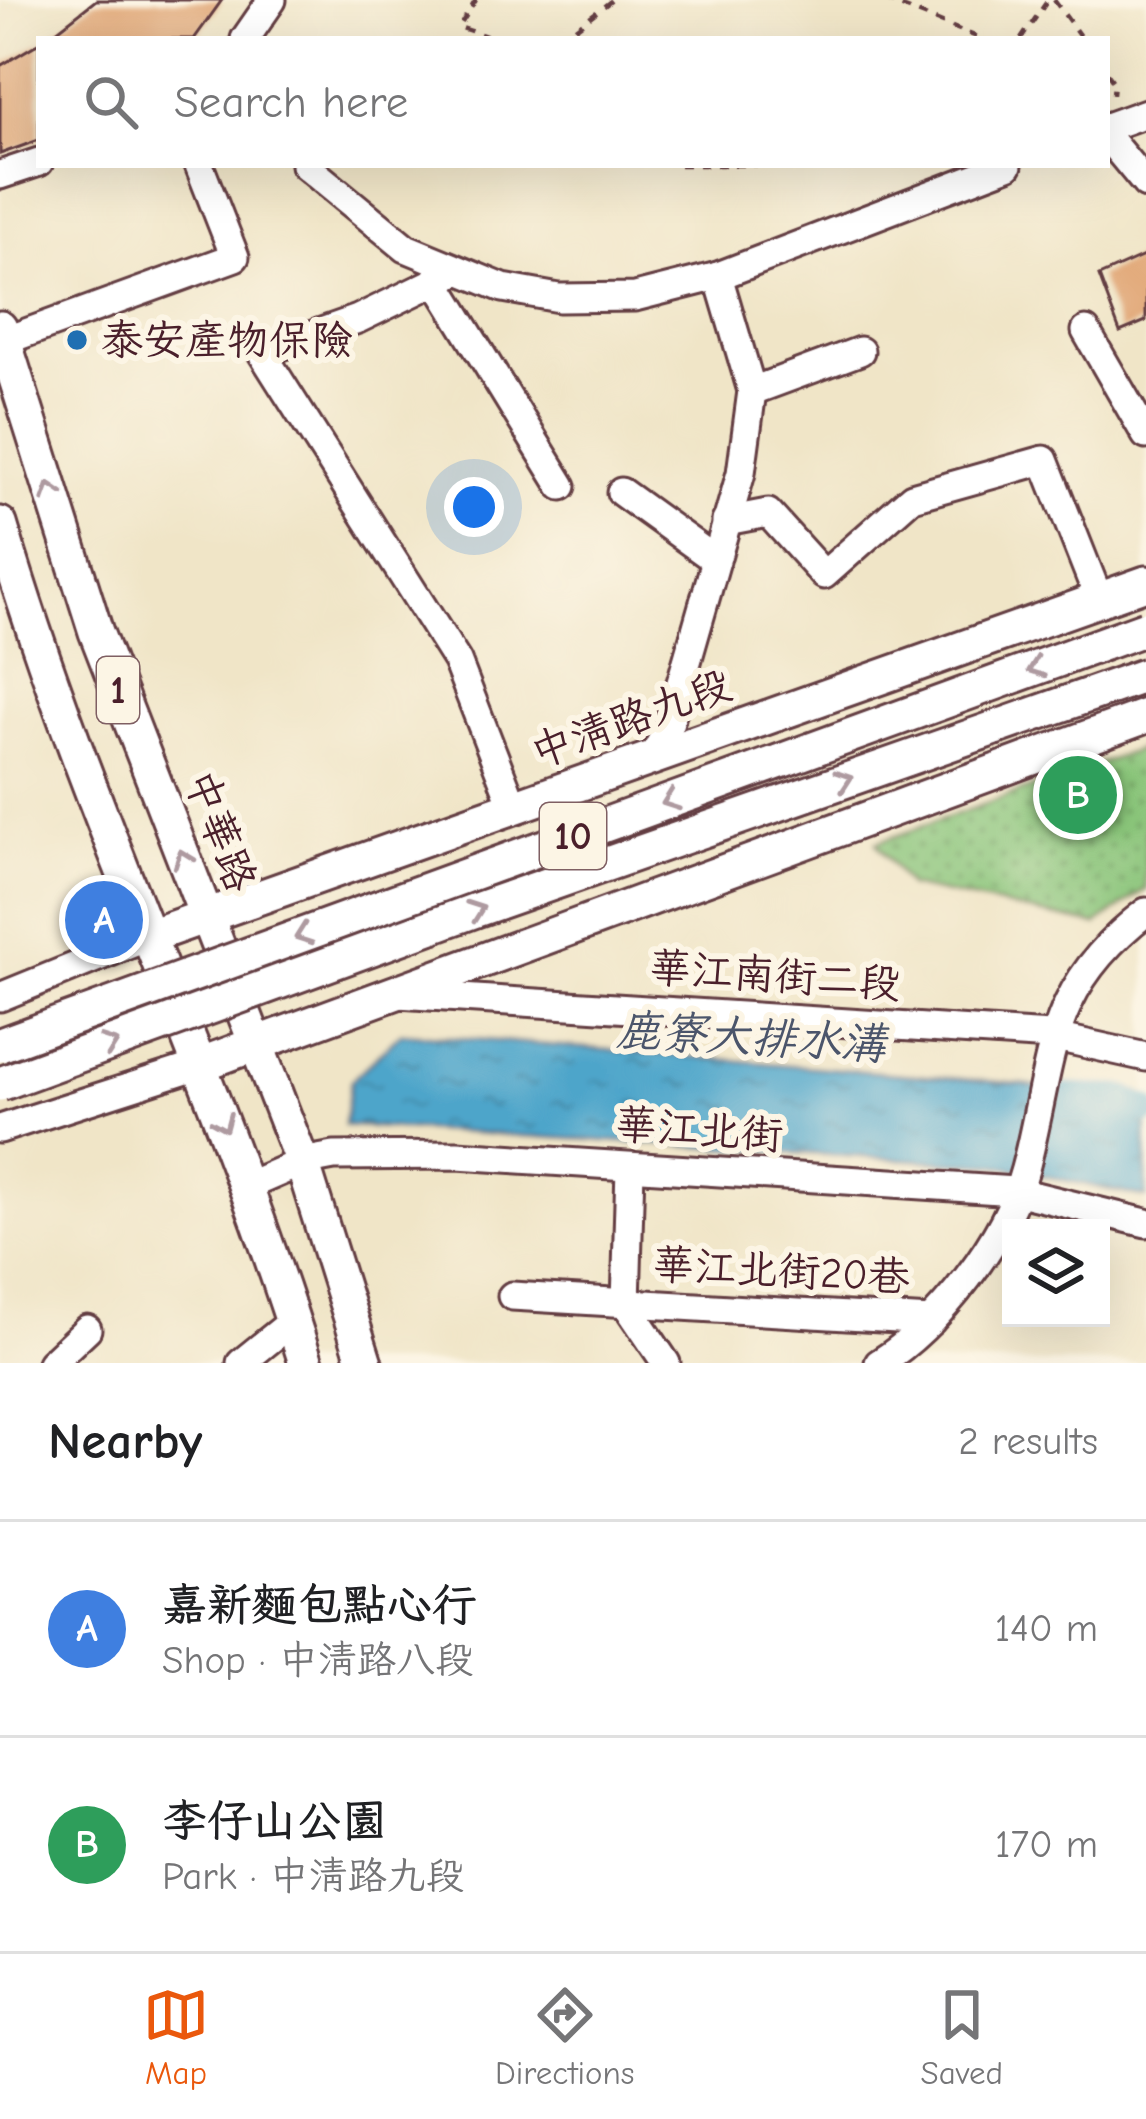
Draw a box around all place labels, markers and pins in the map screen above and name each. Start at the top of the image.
place label: 泰安產物保險 [101,316,353,365]
marker: 泰安產物保險 [64,327,90,353]
pin: B [1039,750,1117,840]
pin: A [65,875,143,965]

